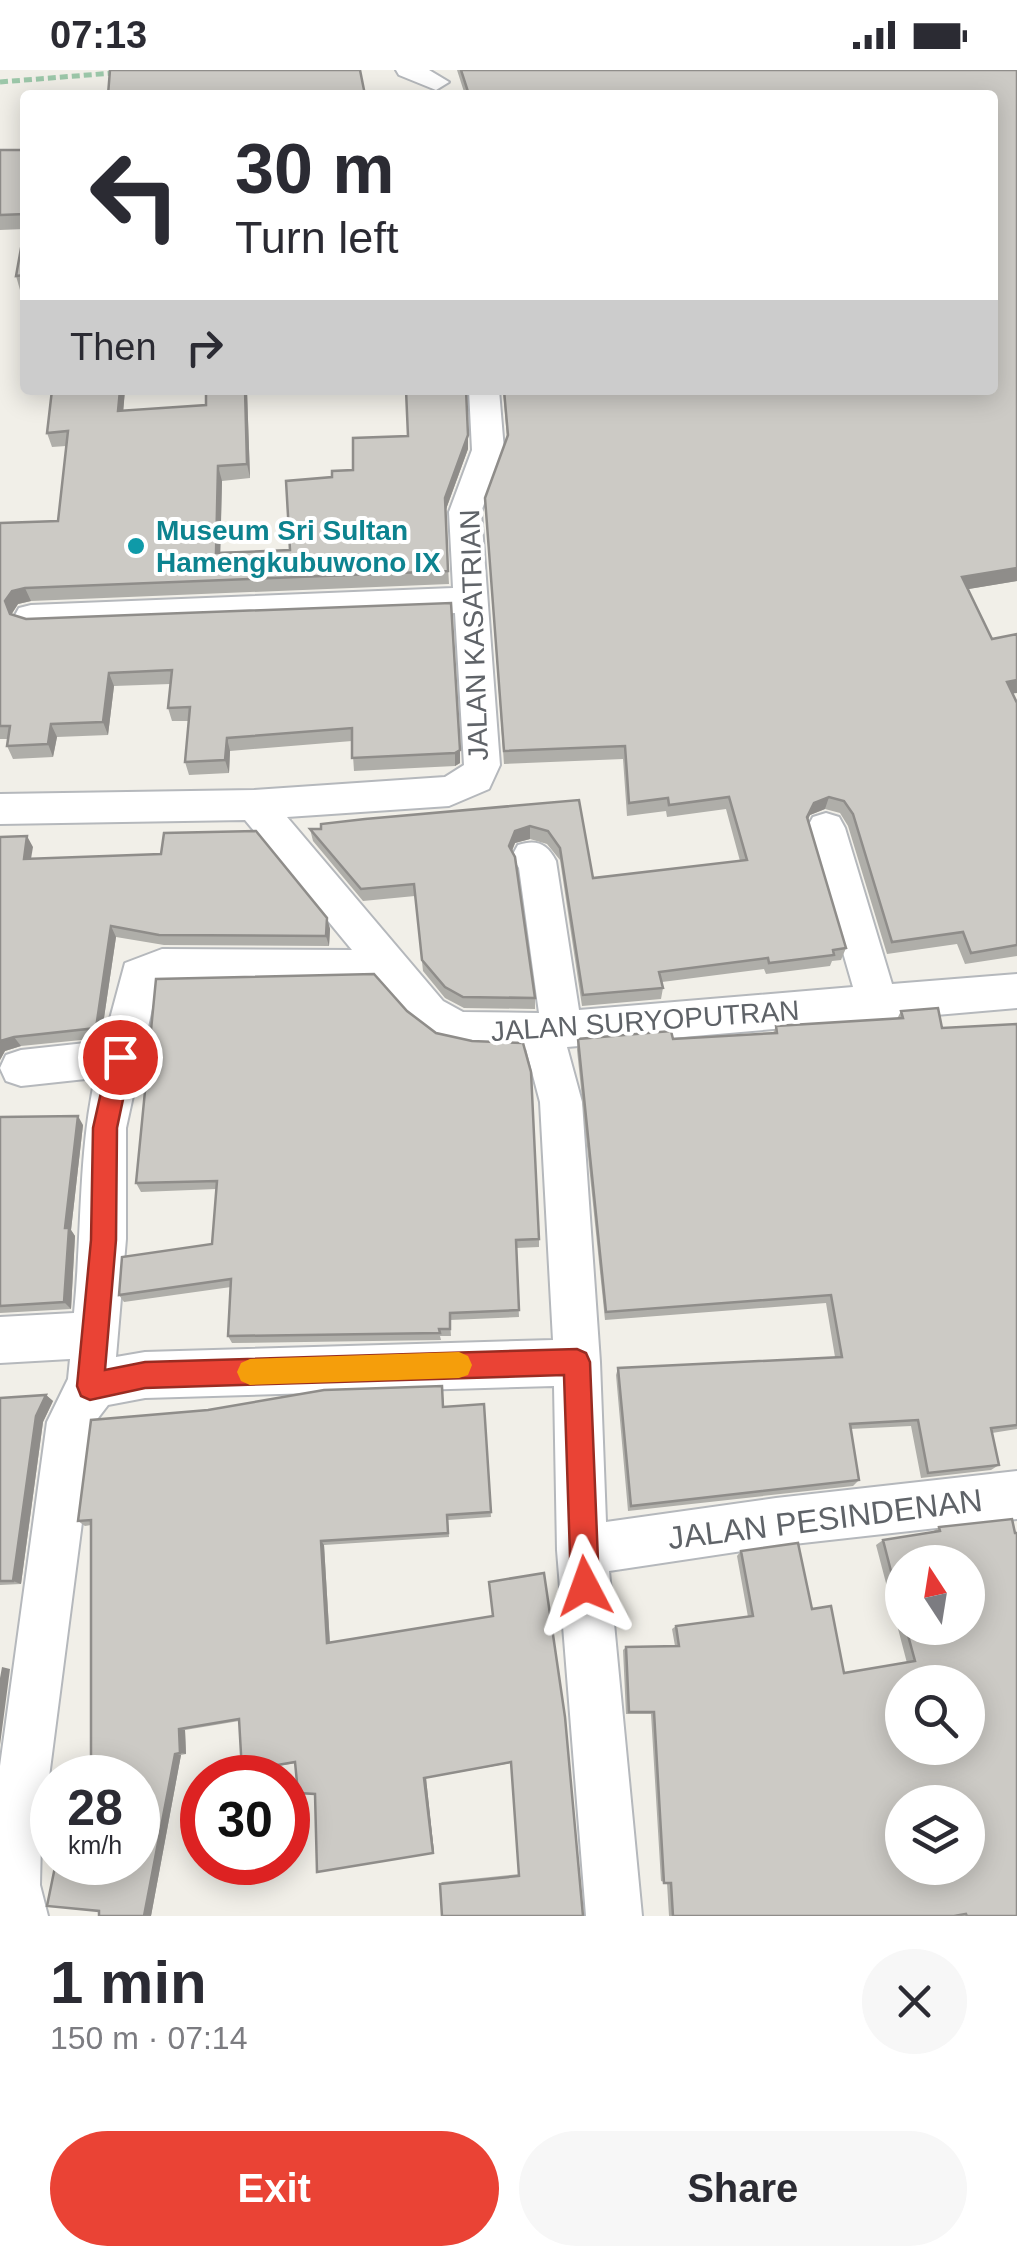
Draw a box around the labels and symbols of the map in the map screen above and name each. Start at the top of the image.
street label: JALAN KASATRIAN [454,509,494,761]
place label: Museum Sri Sultan Hamengkubuwono IX [156,515,441,578]
marker: Museum Sri Sultan Hamengkubuwono IX [125,535,147,557]
street label: JALAN SURYOPUTRAN [490,995,800,1047]
pin [78,1015,163,1100]
street label: JALAN PESINDENAN [666,1482,984,1556]
position arrow [533,1534,637,1638]
north arrow [885,1545,985,1645]
speed limit sign: 30 [180,1755,310,1885]

